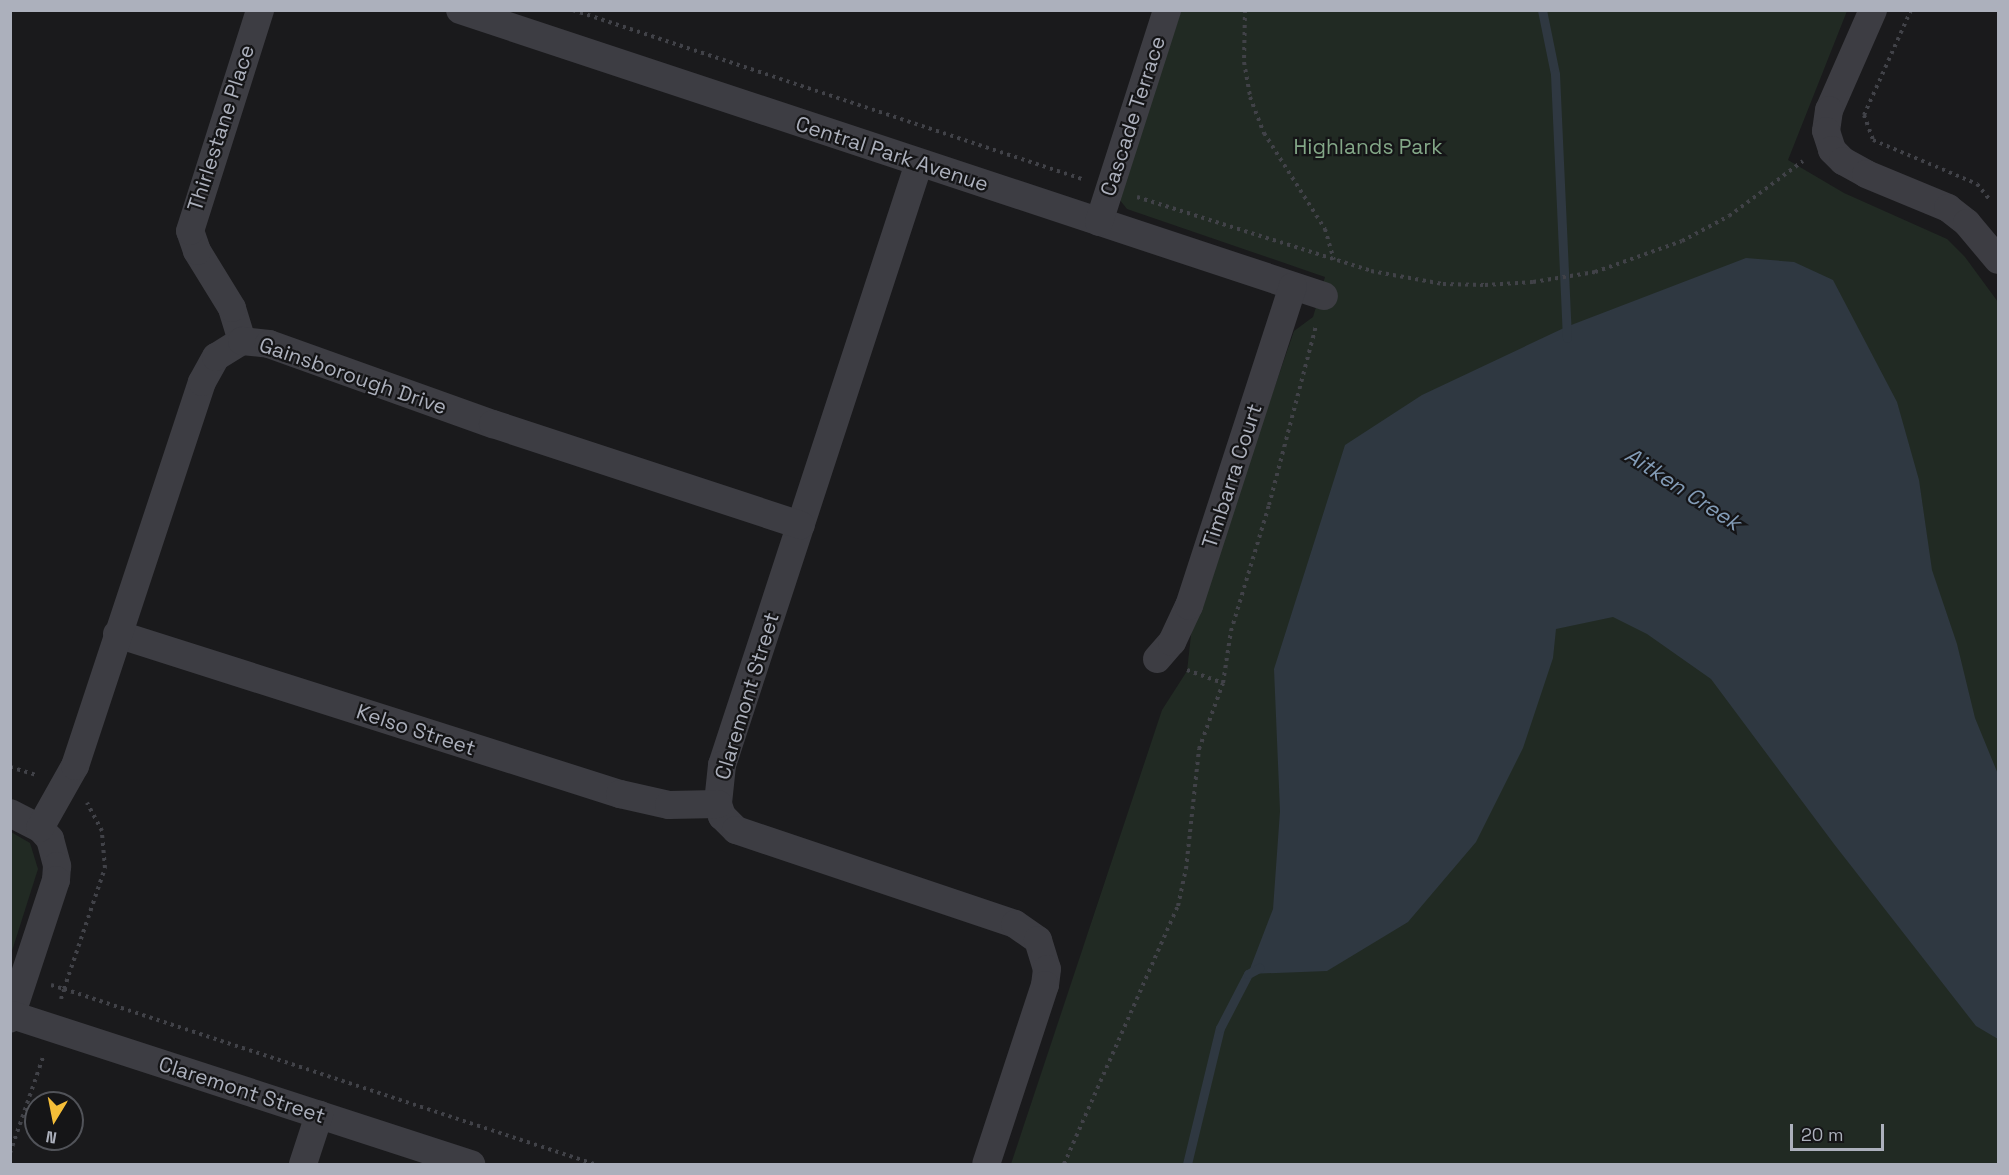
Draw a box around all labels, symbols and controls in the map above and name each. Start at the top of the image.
street label: Cascade Terrace [1095,33,1171,199]
street label: Thirlestane Place [182,42,260,214]
street label: Central Park Avenue [792,111,992,197]
park label: Highlands Park [1293,134,1443,160]
street label: Gainsborough Drive [256,332,450,420]
street label: Timbarra Court [1197,400,1267,552]
water label: Aitken Creek [1620,442,1746,536]
street label: Claremont Street [710,609,784,783]
street label: Kelso Street [353,699,479,761]
street label: Claremont Street [156,1051,328,1129]
north arrow [24,1091,84,1151]
scale bar [1793,1112,1888,1150]
text: 20 m [1801,1123,1844,1146]
text: N [44,1126,58,1149]

